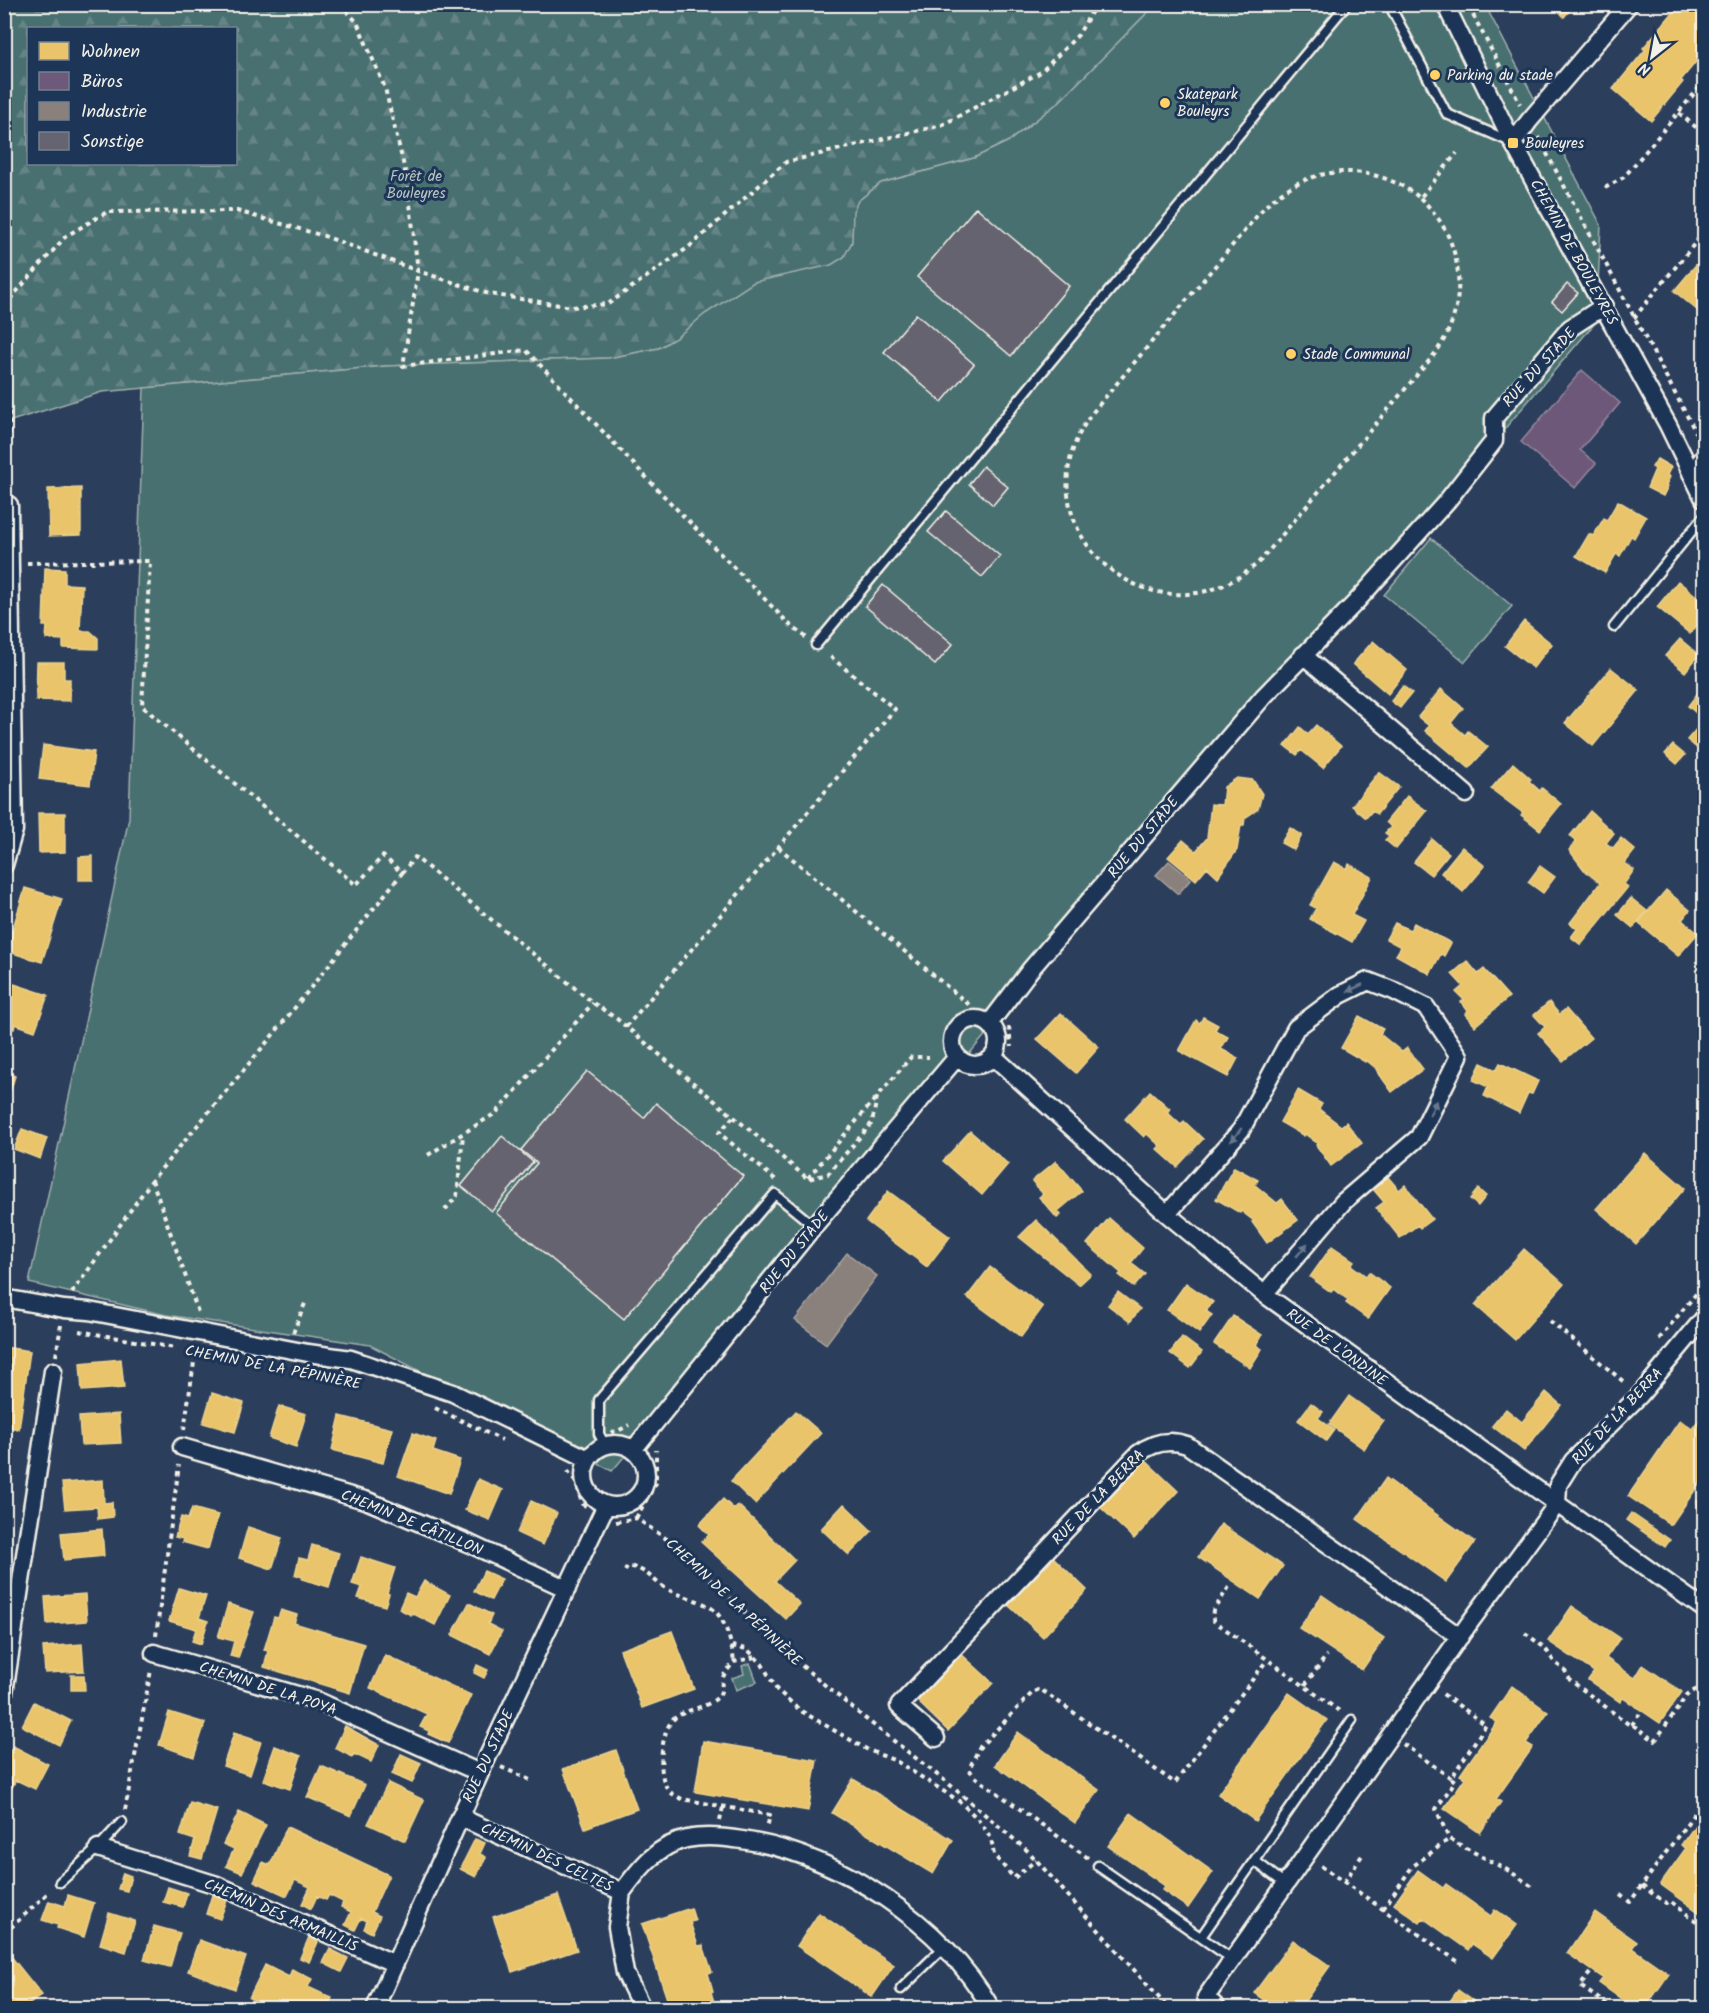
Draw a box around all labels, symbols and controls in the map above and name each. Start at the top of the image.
legend [27,27,237,165]
north arrow [1622,27,1682,87]
text: Wohnen [81,38,140,67]
text: N [1634,55,1656,82]
place label: Parking du stade [1447,64,1553,88]
text: Büros [81,68,123,97]
marker: Parking du stade [1428,68,1442,82]
place label: Skatepark Bouleyrs [1177,83,1239,124]
marker: Skatepark Bouleyrs [1158,96,1172,110]
text: Industrie [81,98,147,127]
text: Sonstige [81,128,144,157]
place label: Bouleyres [1525,132,1585,156]
marker: Bouleyres [1506,136,1520,150]
park label: Forêt de Bouleyres [386,165,446,206]
street label: CHEMIN DE BOULEYRES [1523,175,1623,330]
street label: RUE DU STADE [1497,321,1583,413]
place label: Stade Communal [1303,343,1410,367]
marker: Stade Communal [1284,347,1298,361]
street label: RUE DU STADE [1102,790,1186,884]
one-way arrow [1347,983,1364,992]
one-way arrow [1428,1100,1438,1117]
one-way arrow [1229,1127,1242,1143]
street label: RUE DU STADE [754,1205,837,1299]
one-way arrow [1295,1243,1308,1258]
street label: RUE DE L'ONDINE [1281,1303,1393,1393]
street label: CHEMIN DE LA PÉPINIÈRE [183,1339,364,1397]
street label: RUE DE LA BERRA [1566,1363,1669,1471]
street label: RUE DE LA BERRA [1047,1444,1151,1551]
street label: CHEMIN DE CÂTILLON [337,1483,486,1562]
street label: CHEMIN DE LA PÉPINIÈRE [660,1533,808,1673]
street label: CHEMIN DE LA POYA [196,1655,340,1723]
street label: RUE DU STADE [457,1705,522,1807]
street label: CHEMIN DES CELTES [476,1817,617,1899]
street label: CHEMIN DES ARMAILLIS [200,1873,361,1959]

